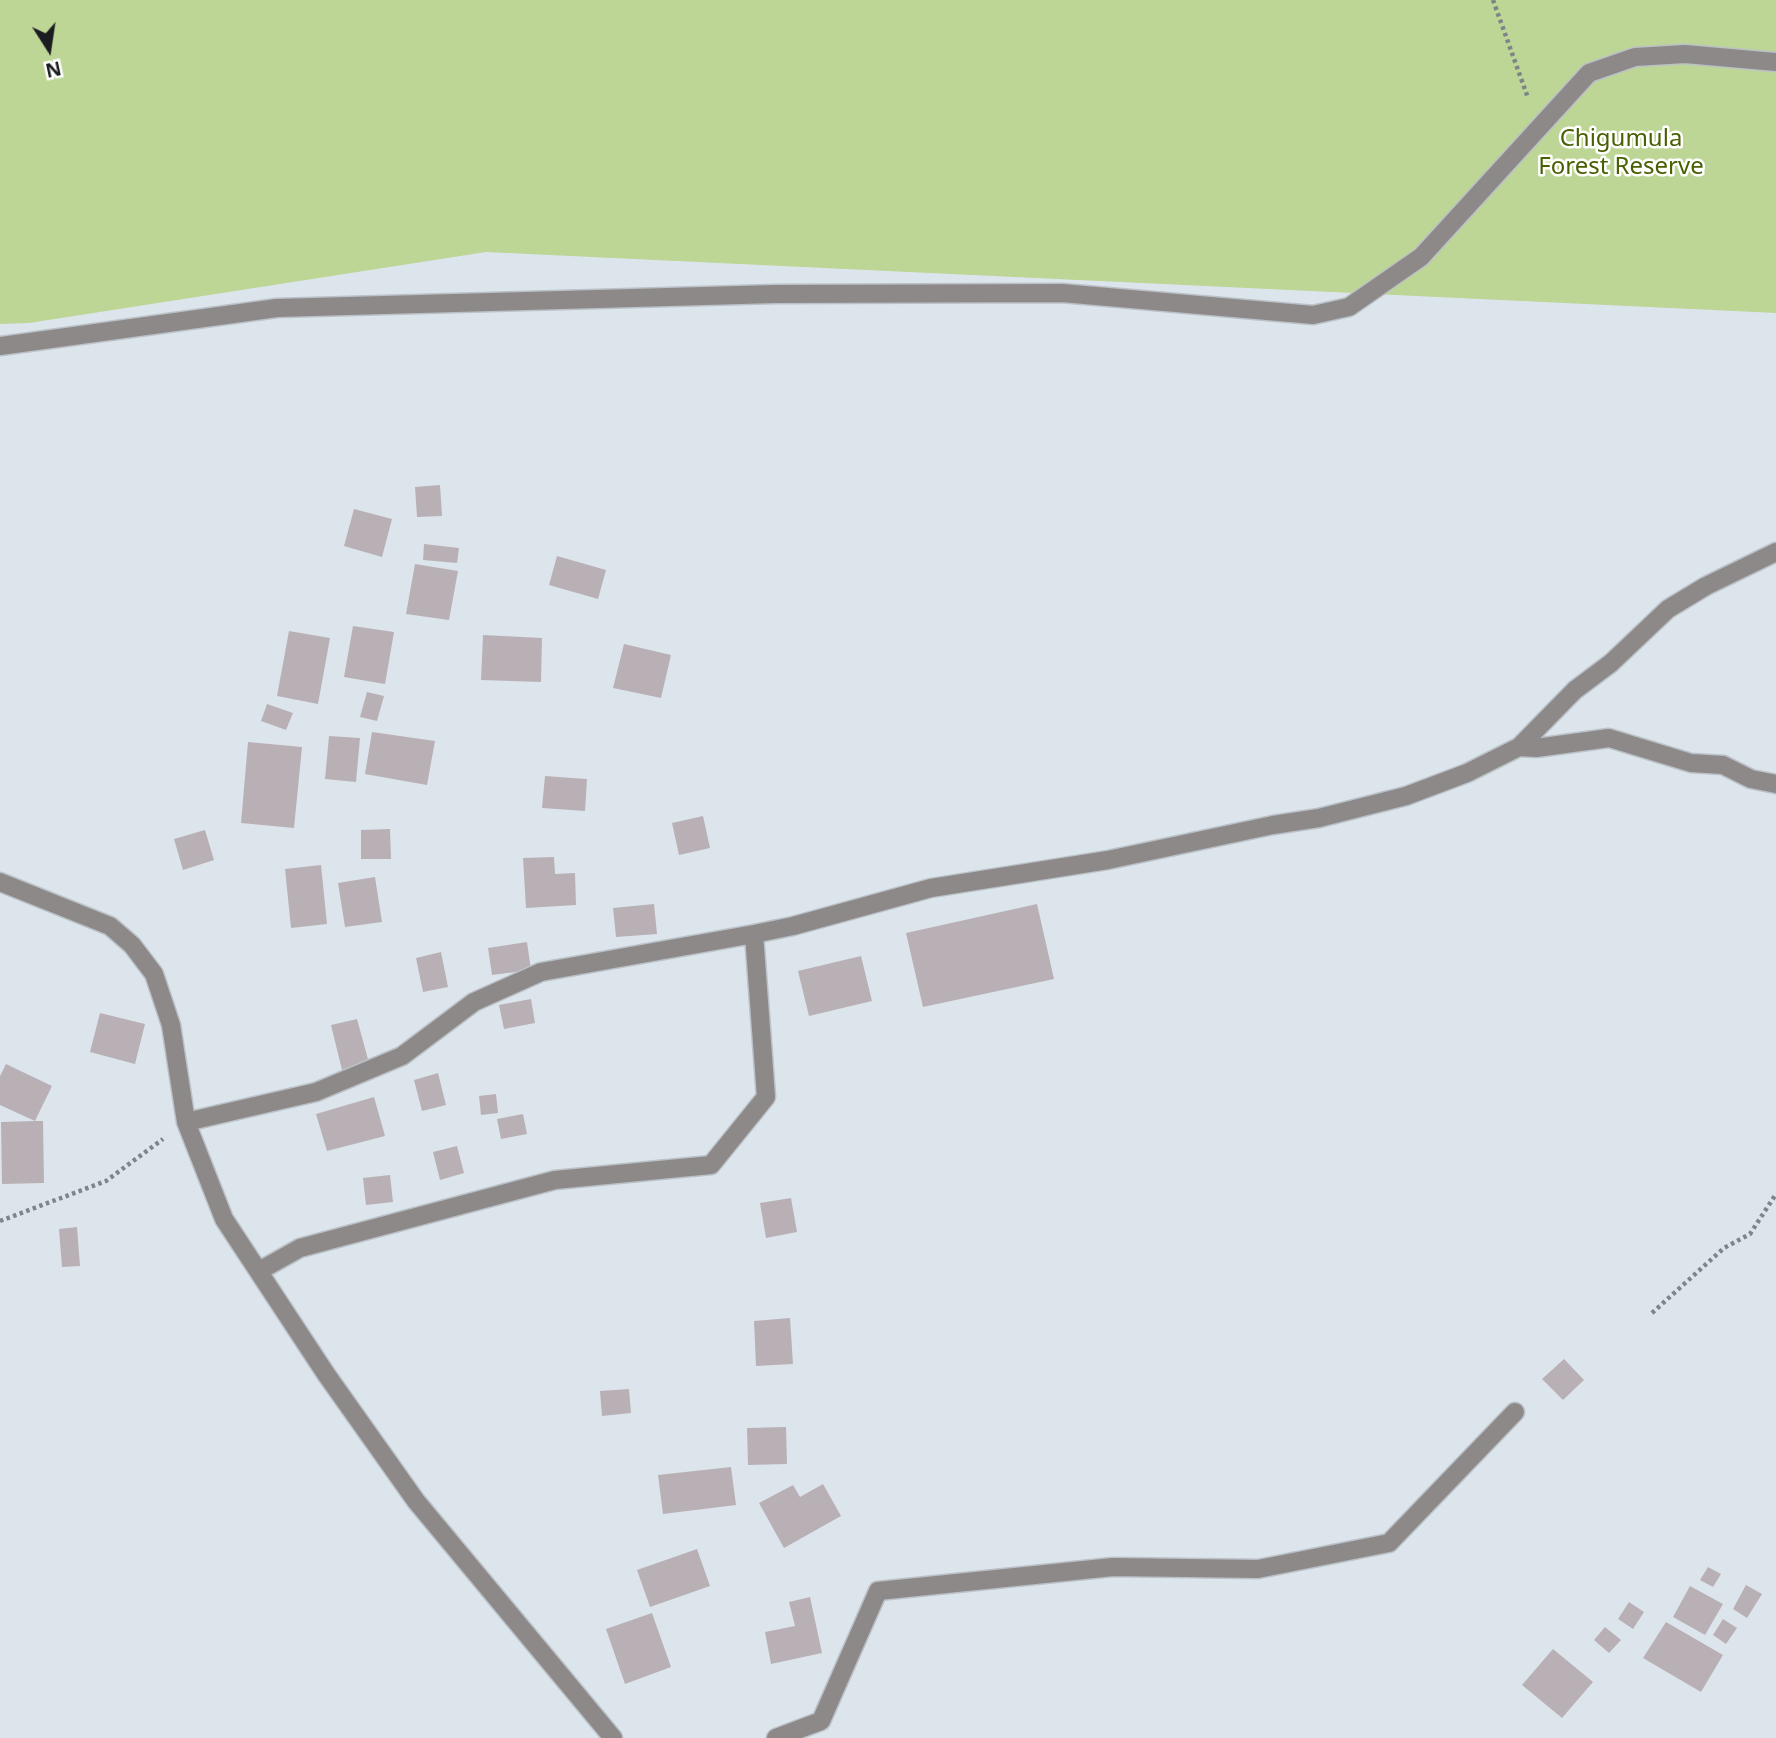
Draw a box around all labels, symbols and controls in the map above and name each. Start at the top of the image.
north arrow [14,14,84,84]
text: N [43,55,64,84]
park label: Chigumula Forest Reserve [1538,125,1704,181]

